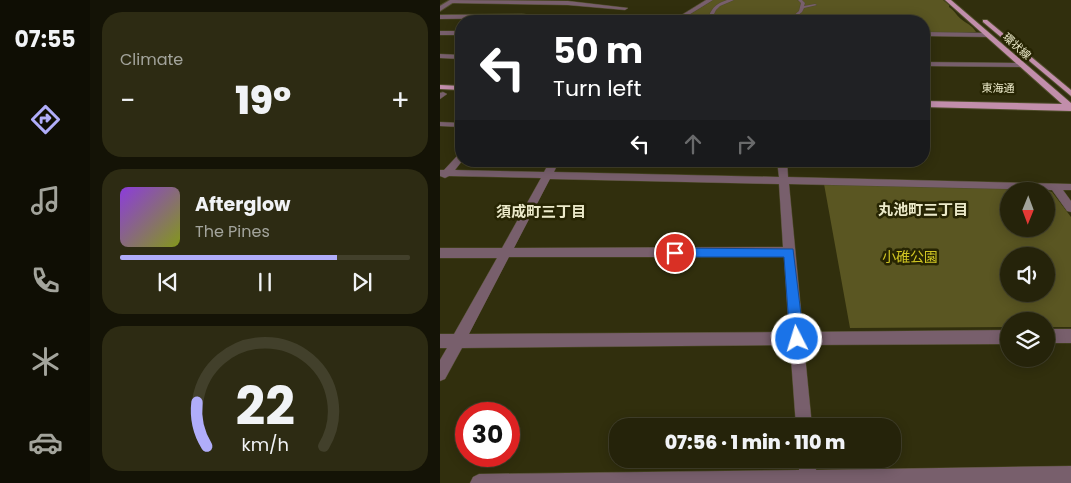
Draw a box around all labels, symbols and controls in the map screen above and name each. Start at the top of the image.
text: 07:55 [15,24,75,55]
text: 50 m [553,26,643,75]
street label: 環状線 [999,29,1035,63]
icon: left [470,35,535,100]
text: Climate [120,48,183,71]
text: Turn left [553,73,641,104]
text: 19° [235,74,291,127]
street label: 東海通 [981,80,1015,96]
text: − [120,81,135,120]
text: + [391,81,410,120]
icon: directions [28,102,63,137]
icon: left [626,130,654,158]
icon: ahead [679,130,707,158]
icon: right [732,130,760,158]
north arrow [1000,182,1055,238]
map controls [1000,182,1055,367]
icon: music [28,183,63,218]
text: Afterglow [195,191,290,218]
district label: 丸池町三丁目 [878,199,968,220]
district label: 須成町三丁目 [496,201,586,222]
text: The Pines [195,220,270,243]
pin [654,232,696,274]
icon: arrive [661,239,689,267]
park label: 小碓公園 [882,247,938,267]
button: sound [1000,247,1055,302]
icon: phone [28,263,63,298]
icon: previous [154,268,182,296]
icon: pause [251,268,279,296]
icon: next [348,268,376,296]
position arrow [770,312,822,364]
button: layers [1000,312,1055,367]
icon: climate [28,344,63,379]
text: 22 [235,370,295,443]
speed limit sign: 30 [455,402,520,467]
icon: car [28,425,63,460]
text: 07:56 · 1 min · 110 m [665,429,845,456]
text: km/h [241,432,289,457]

